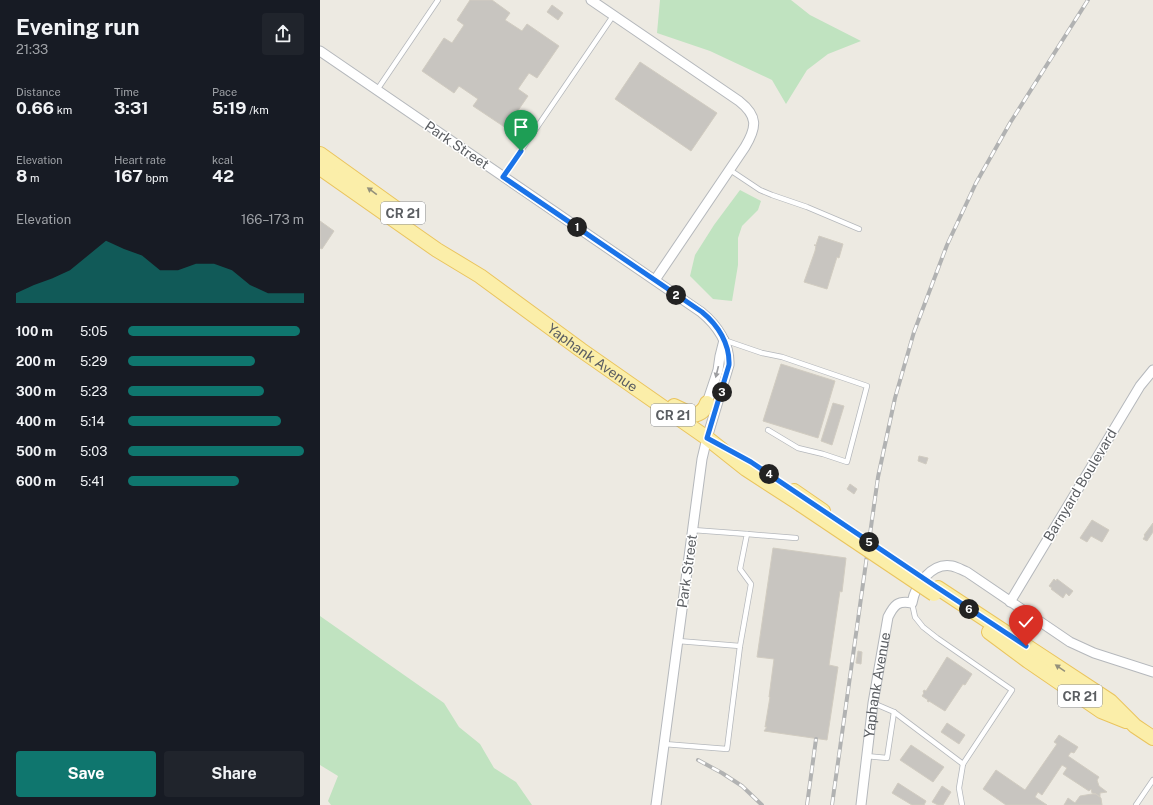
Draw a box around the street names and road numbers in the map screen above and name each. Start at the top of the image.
street label: Park Street [422,118,492,172]
road number: CR 21 [381,202,425,224]
street label: Yaphank Avenue [544,320,641,395]
road number: CR 21 [651,404,695,426]
street label: Barnyard Boulevard [1040,426,1120,544]
street label: Park Street [674,533,700,609]
street label: Yaphank Avenue [861,631,893,739]
road number: CR 21 [1058,685,1102,707]

